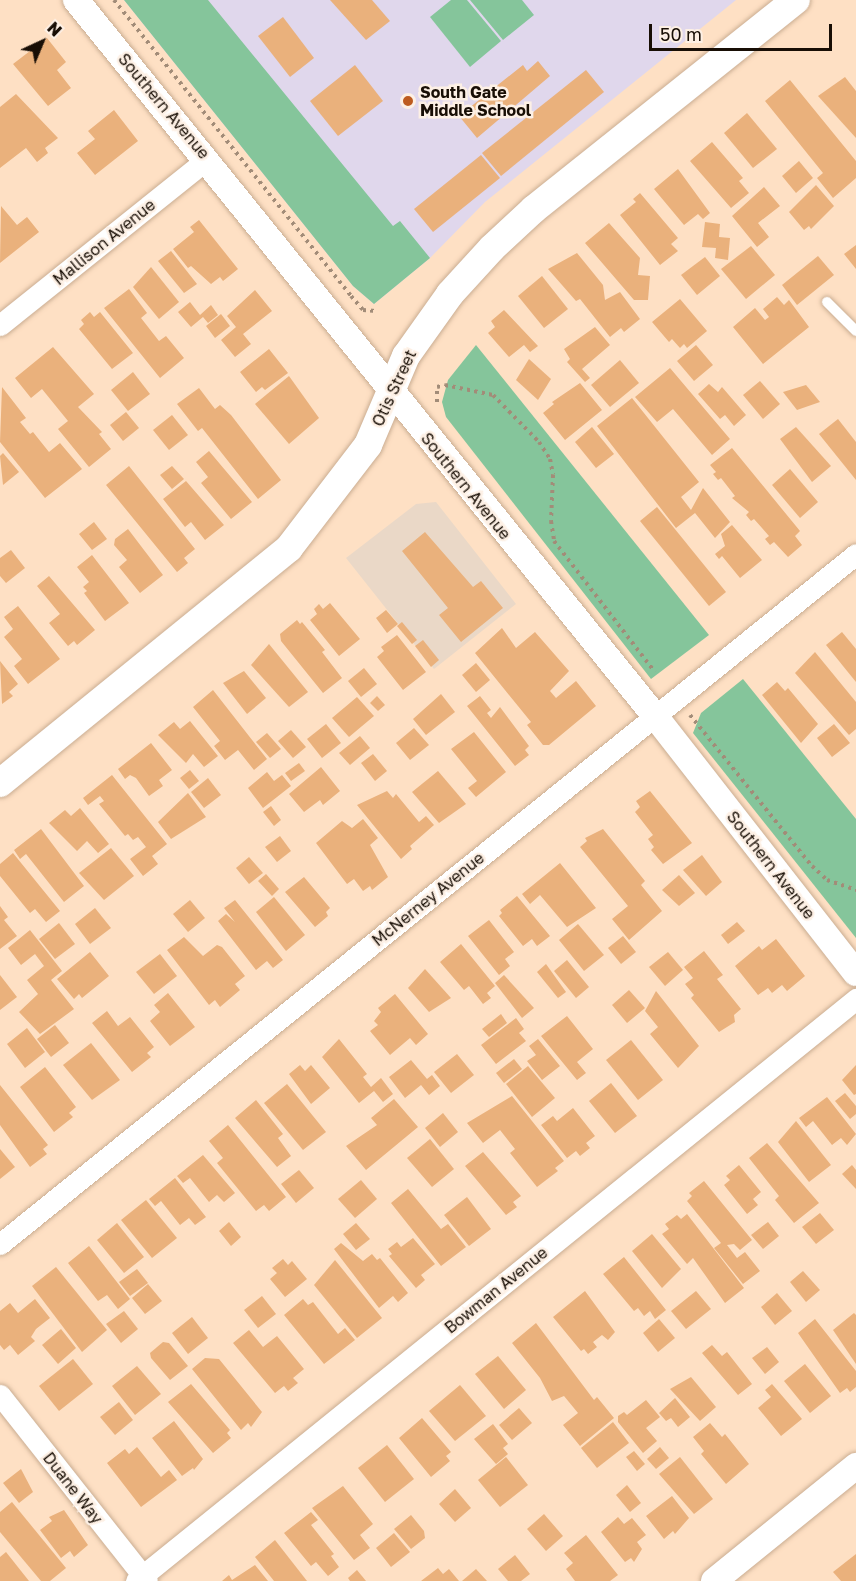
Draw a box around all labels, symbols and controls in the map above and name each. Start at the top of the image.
north arrow [12,12,72,72]
scale bar [652,12,835,50]
text: N [43,18,66,40]
text: 50 m [660,23,702,45]
street label: Southern Avenue [114,49,214,163]
place label: South Gate Middle School [420,82,531,120]
marker: South Gate Middle School [401,94,415,108]
street label: Mallison Avenue [49,195,159,289]
street label: Otis Street [368,347,420,429]
street label: Southern Avenue [417,429,515,543]
street label: Southern Avenue [723,807,819,923]
street label: McNerney Avenue [368,848,488,950]
street label: Bowman Avenue [441,1243,551,1337]
street label: Duane Way [39,1448,107,1528]

